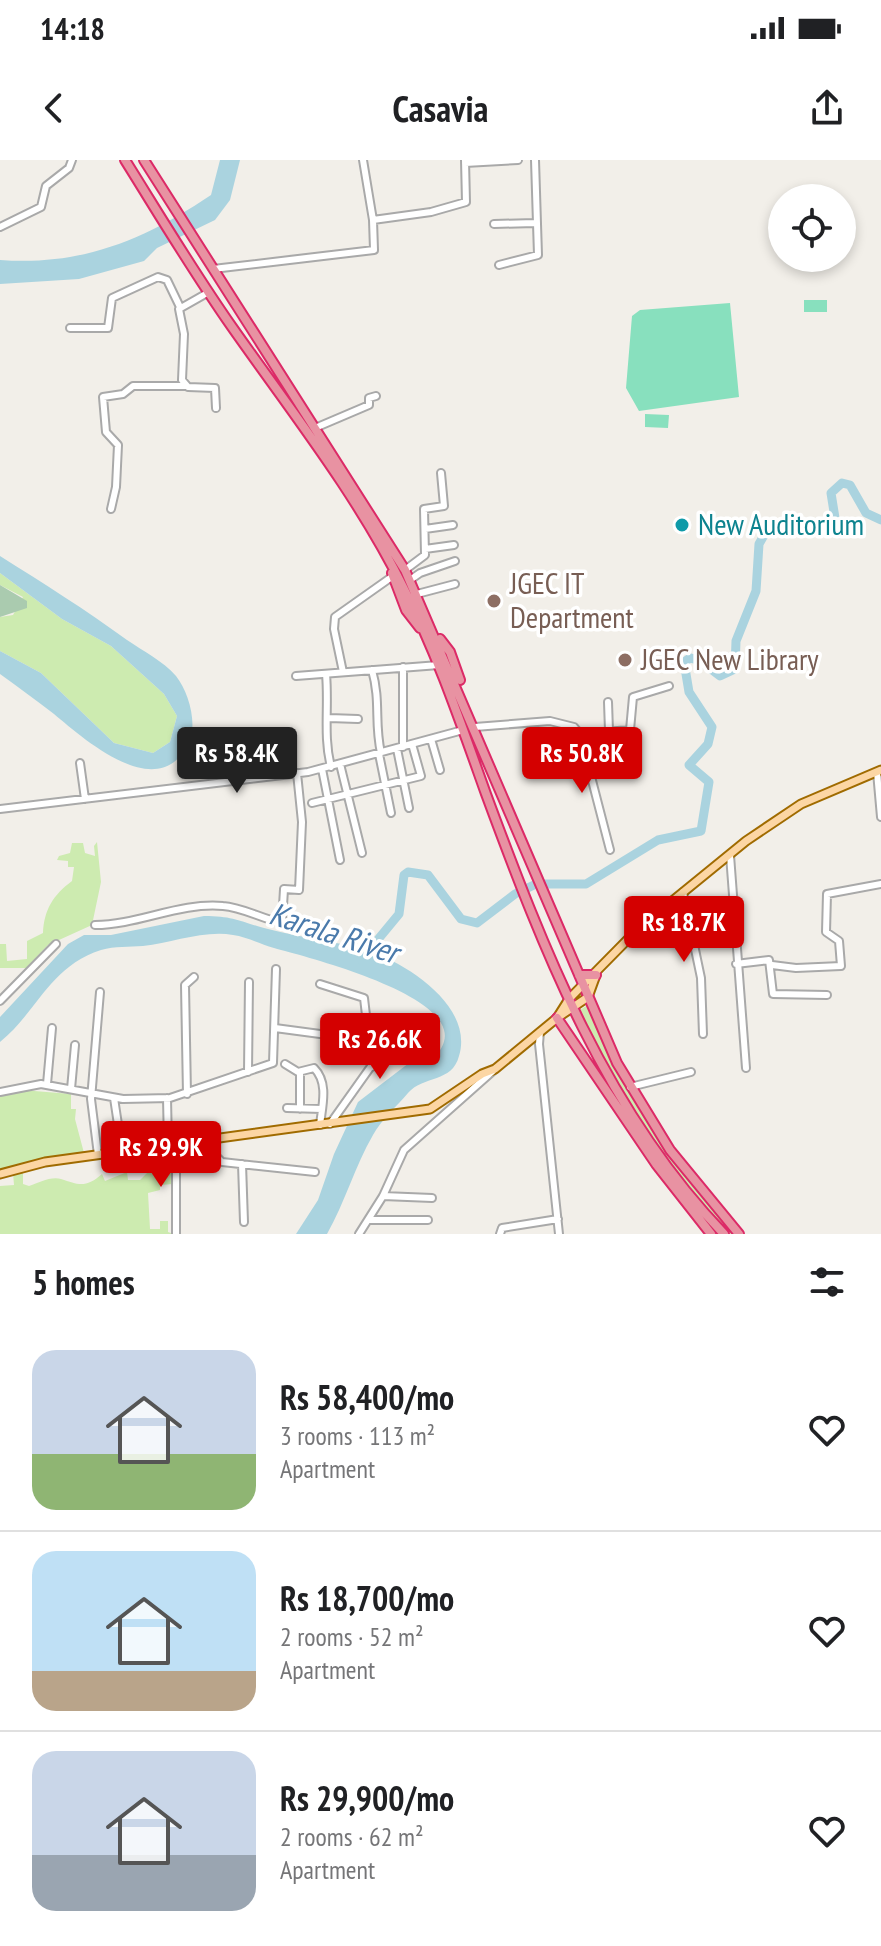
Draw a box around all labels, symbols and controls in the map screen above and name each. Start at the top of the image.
text: 14:18 [40,9,105,48]
text: Casavia [393,85,488,132]
icon: back [32,86,76,130]
icon: share [805,86,849,130]
map controls [768,184,856,272]
button: locate [768,184,856,272]
place label: New Auditorium [698,504,864,543]
marker: New Auditorium [673,516,691,534]
place label: JGEC IT Department [509,563,634,636]
marker: JGEC IT Department [485,592,503,610]
place label: JGEC New Library [640,639,819,678]
marker: JGEC New Library [616,651,634,669]
pin: Rs 58.4K [154,727,320,795]
pin: Rs 50.8K [499,727,665,795]
text: Rs 58.4K [195,736,279,769]
text: Rs 50.8K [540,736,624,769]
water label: Karala River [264,891,408,974]
pin: Rs 18.7K [601,896,767,964]
text: Rs 18.7K [642,905,726,938]
pin: Rs 26.6K [297,1013,463,1081]
text: Rs 26.6K [338,1022,422,1055]
pin: Rs 29.9K [78,1121,244,1189]
text: Rs 29.9K [119,1130,203,1163]
text: 5 homes [32,1260,135,1304]
icon: filters [805,1260,849,1304]
text: Rs 58,400/mo [280,1375,454,1419]
icon: home [96,1382,192,1478]
icon: heart [805,1408,849,1452]
text: 3 rooms · 113 m² [280,1419,435,1452]
text: Apartment [280,1452,375,1485]
text: Rs 18,700/mo [280,1576,454,1620]
icon: home [96,1583,192,1679]
icon: heart [805,1609,849,1653]
text: 2 rooms · 52 m² [280,1620,424,1653]
text: Apartment [280,1653,375,1686]
text: Rs 29,900/mo [280,1776,454,1820]
icon: home [96,1783,192,1879]
icon: heart [805,1809,849,1853]
text: 2 rooms · 62 m² [280,1820,424,1853]
text: Apartment [280,1853,375,1886]

